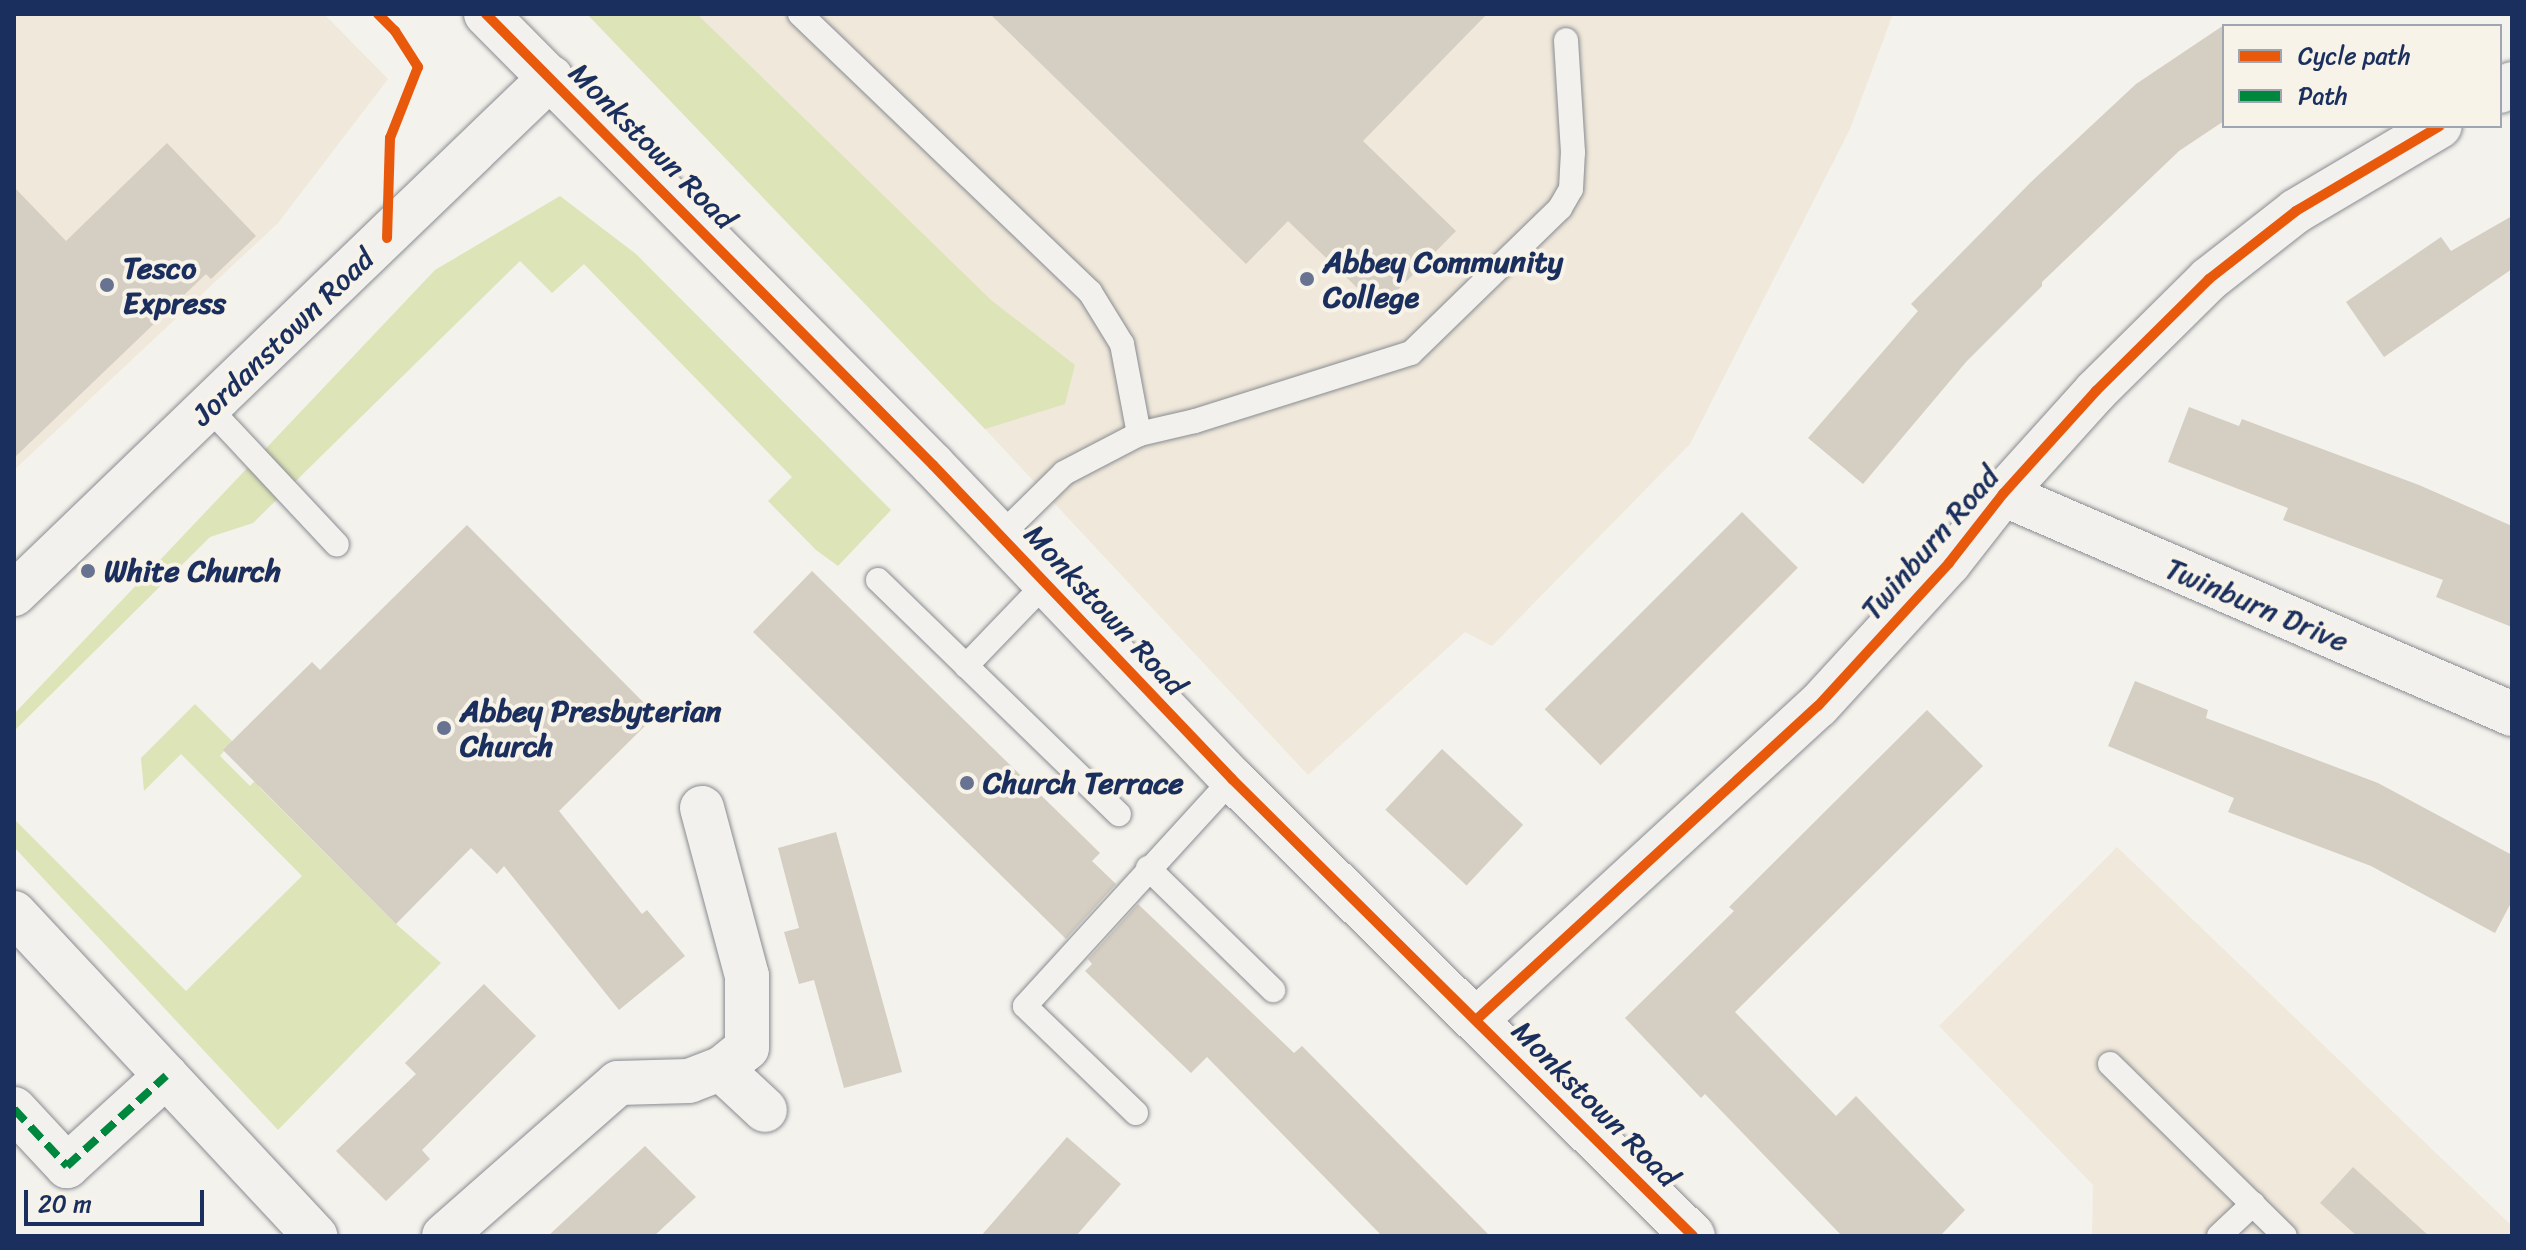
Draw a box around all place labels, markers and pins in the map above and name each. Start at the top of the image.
place label: Abbey Community College [1323,244,1563,314]
place label: Tesco Express [123,250,226,320]
marker: Abbey Community College [1298,270,1316,288]
marker: Tesco Express [98,276,116,294]
place label: White Church [104,553,281,589]
marker: White Church [79,562,97,580]
place label: Abbey Presbyterian Church [460,693,722,764]
marker: Abbey Presbyterian Church [435,719,453,737]
place label: Church Terrace [983,765,1183,801]
marker: Church Terrace [958,774,976,792]

